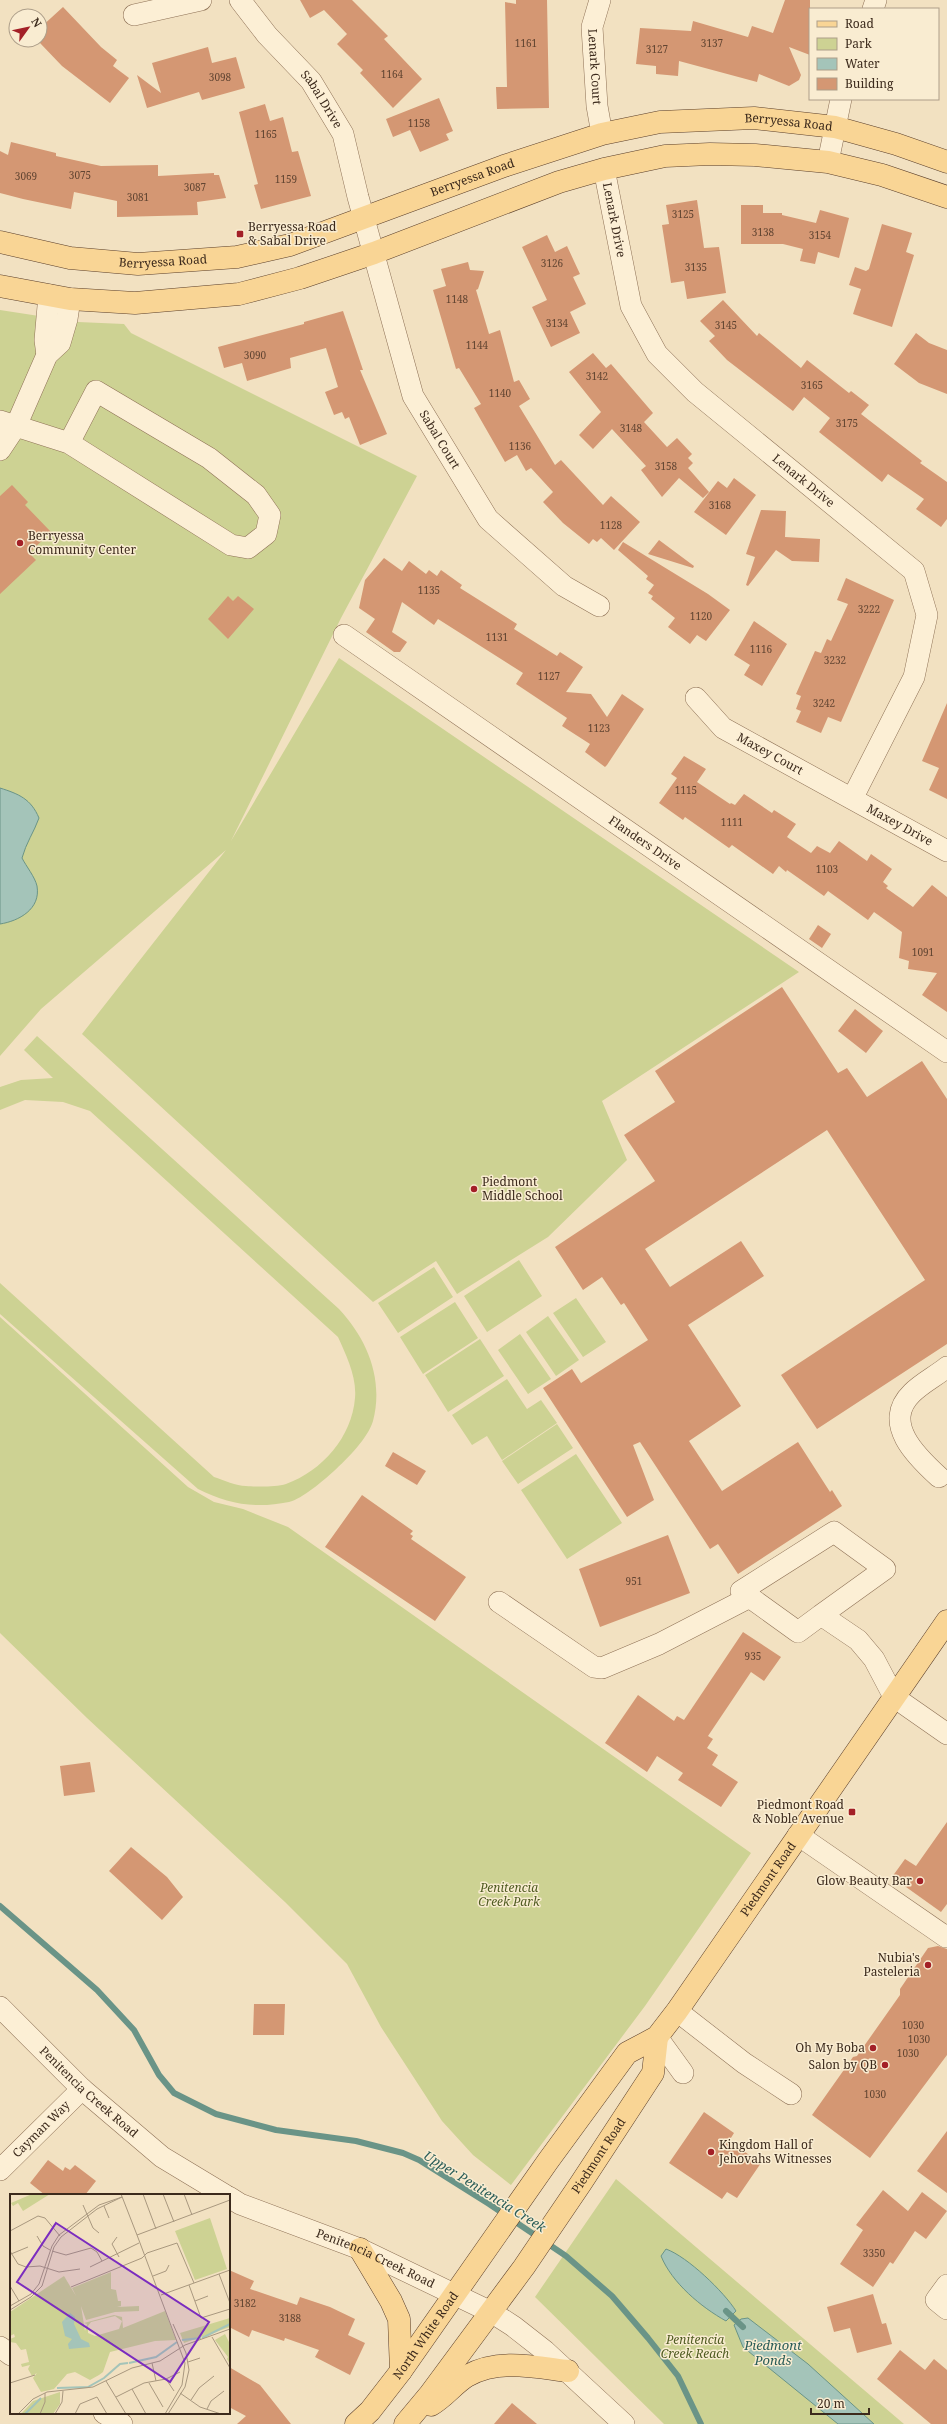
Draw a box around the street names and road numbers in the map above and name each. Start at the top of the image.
street label: Lenark Court [584,28,606,105]
street label: Sabal Drive [297,66,347,131]
street label: Berryessa Road [744,109,834,135]
street label: Berryessa Road [428,154,517,201]
street label: Lenark Drive [599,181,630,259]
street label: Berryessa Road [118,250,208,272]
street label: Sabal Court [416,407,464,472]
street label: Lenark Drive [769,450,838,511]
street label: Maxey Court [734,728,806,778]
street label: Maxey Drive [864,800,936,850]
street label: Flanders Drive [606,812,685,874]
street label: Piedmont Road [736,1838,800,1920]
street label: Penitencia Creek Road [36,2042,143,2142]
street label: Cayman Way [8,2096,74,2161]
street label: Piedmont Road [567,2114,630,2197]
street label: Penitencia Creek Road [314,2224,438,2292]
street label: North White Road [389,2287,462,2383]

